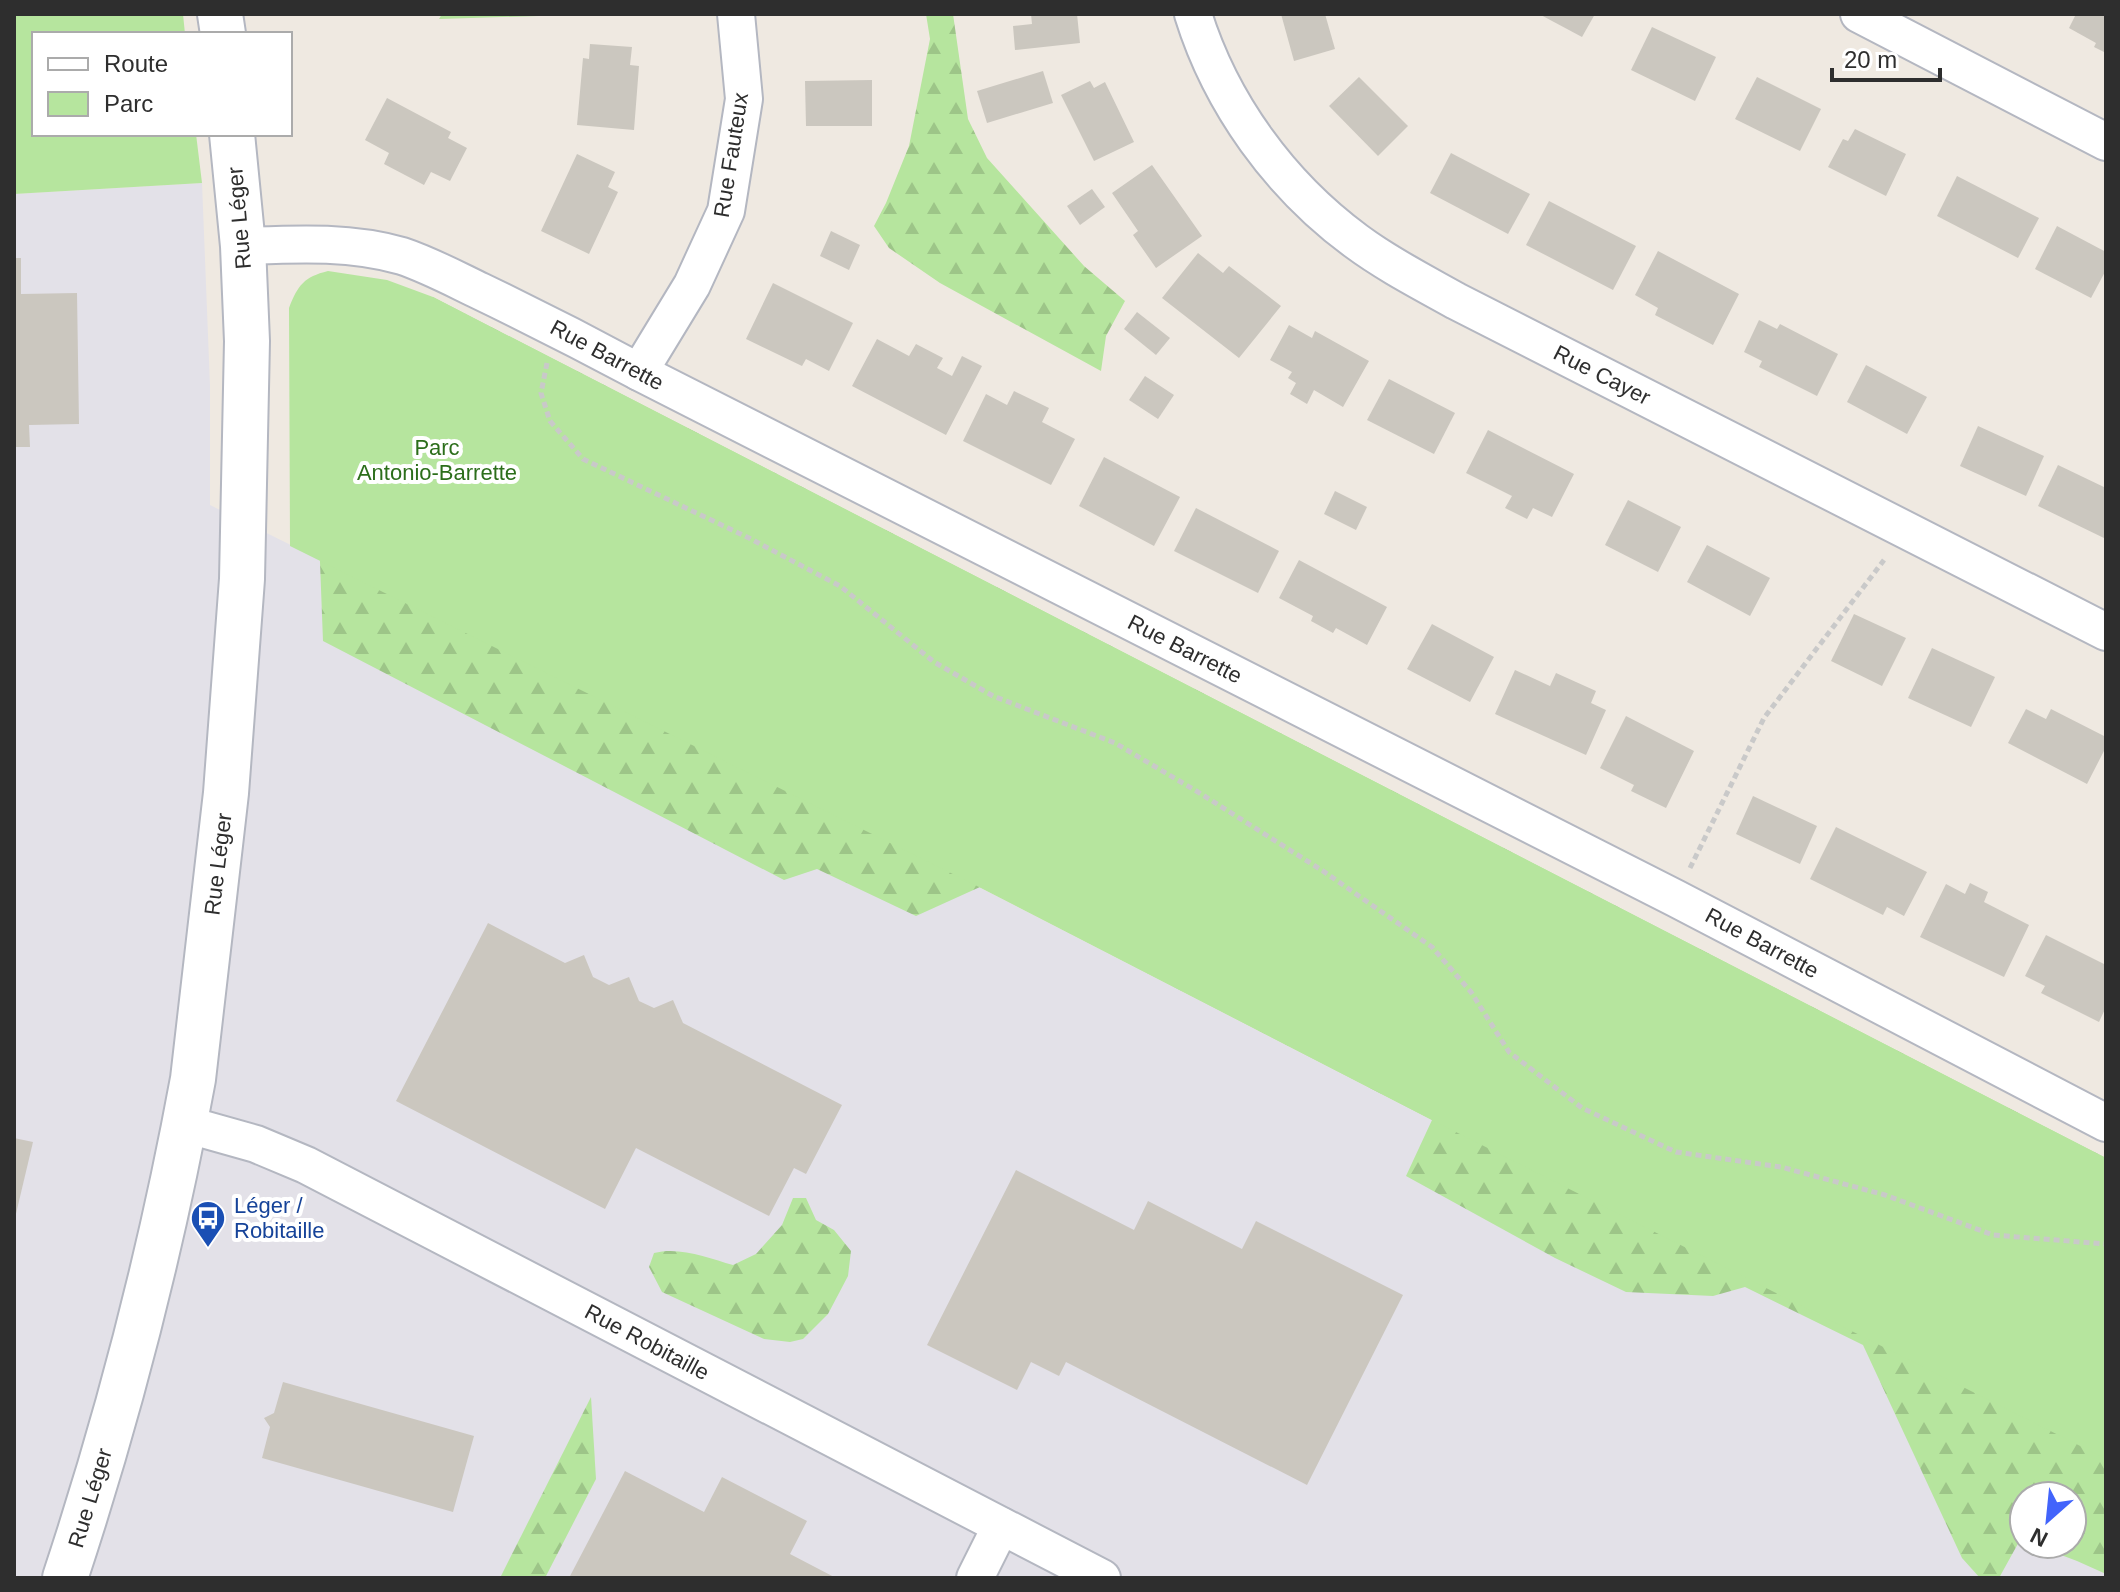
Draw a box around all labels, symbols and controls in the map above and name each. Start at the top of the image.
legend [32,32,292,136]
scale bar [1832,32,1940,82]
text: 20 m [1844,46,1897,73]
text: Route [104,50,168,77]
text: Parc [104,90,153,117]
street label: Rue Fauteux [709,91,753,219]
street label: Rue Léger [222,166,256,270]
street label: Rue Barrette [546,315,668,395]
street label: Rue Cayer [1549,340,1655,410]
park label: Parc Antonio-Barrette [357,435,517,485]
street label: Rue Barrette [1124,610,1246,688]
street label: Rue Léger [199,811,237,917]
street label: Rue Barrette [1701,903,1823,983]
place label: Léger / Robitaille [234,1193,325,1243]
bus stop icon: Léger / Robitaille [189,1199,227,1249]
street label: Rue Robitaille [581,1299,713,1385]
street label: Rue Léger [63,1445,117,1551]
north arrow [2008,1480,2088,1560]
text: N [2026,1523,2052,1552]

